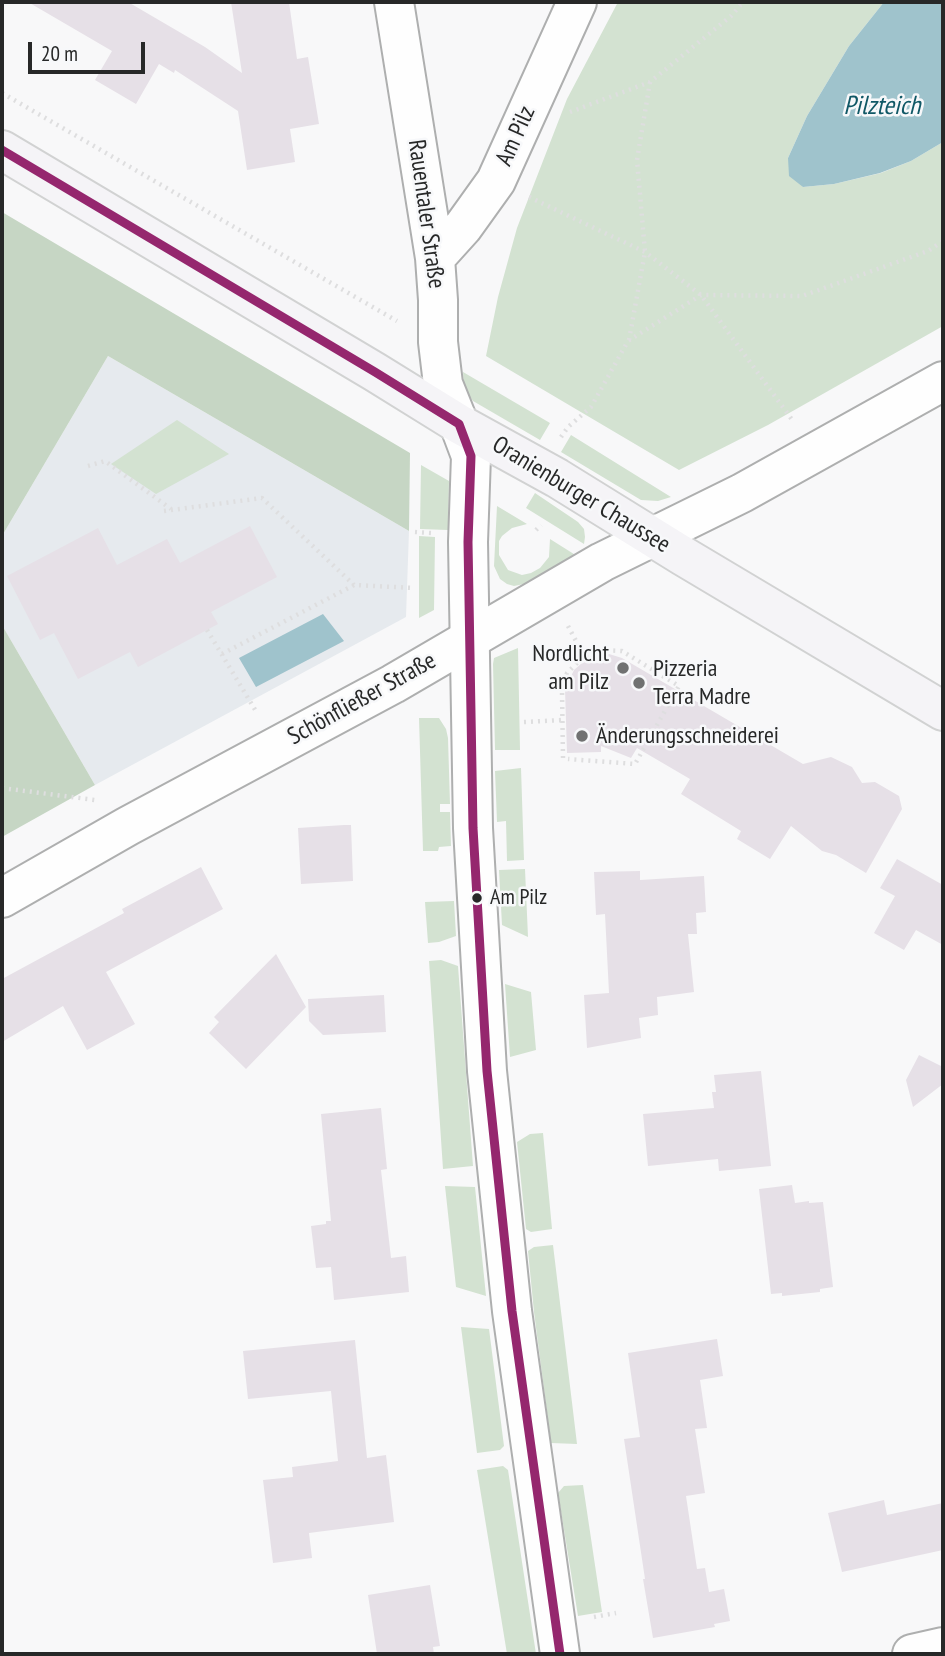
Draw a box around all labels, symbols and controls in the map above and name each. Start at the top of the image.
scale bar [32,28,149,72]
text: 20 m [41,40,78,67]
water label: Pilzteich [844,91,920,123]
street label: Am Pilz [490,102,542,170]
street label: Rauentaler Straße [401,138,451,290]
street label: Oranienburger Chaussee [487,431,675,559]
place label: Nordlicht am Pilz [532,640,609,696]
street label: Schönfließer Straße [283,647,441,751]
place label: Pizzeria Terra Madre [653,655,751,711]
marker: Nordlicht am Pilz [615,660,631,676]
marker: Pizzeria Terra Madre [631,675,647,691]
place label: Änderungsschneiderei [596,722,779,750]
marker: Änderungsschneiderei [574,728,590,744]
place label: Am Pilz [490,885,547,911]
marker: Am Pilz [470,891,484,905]

